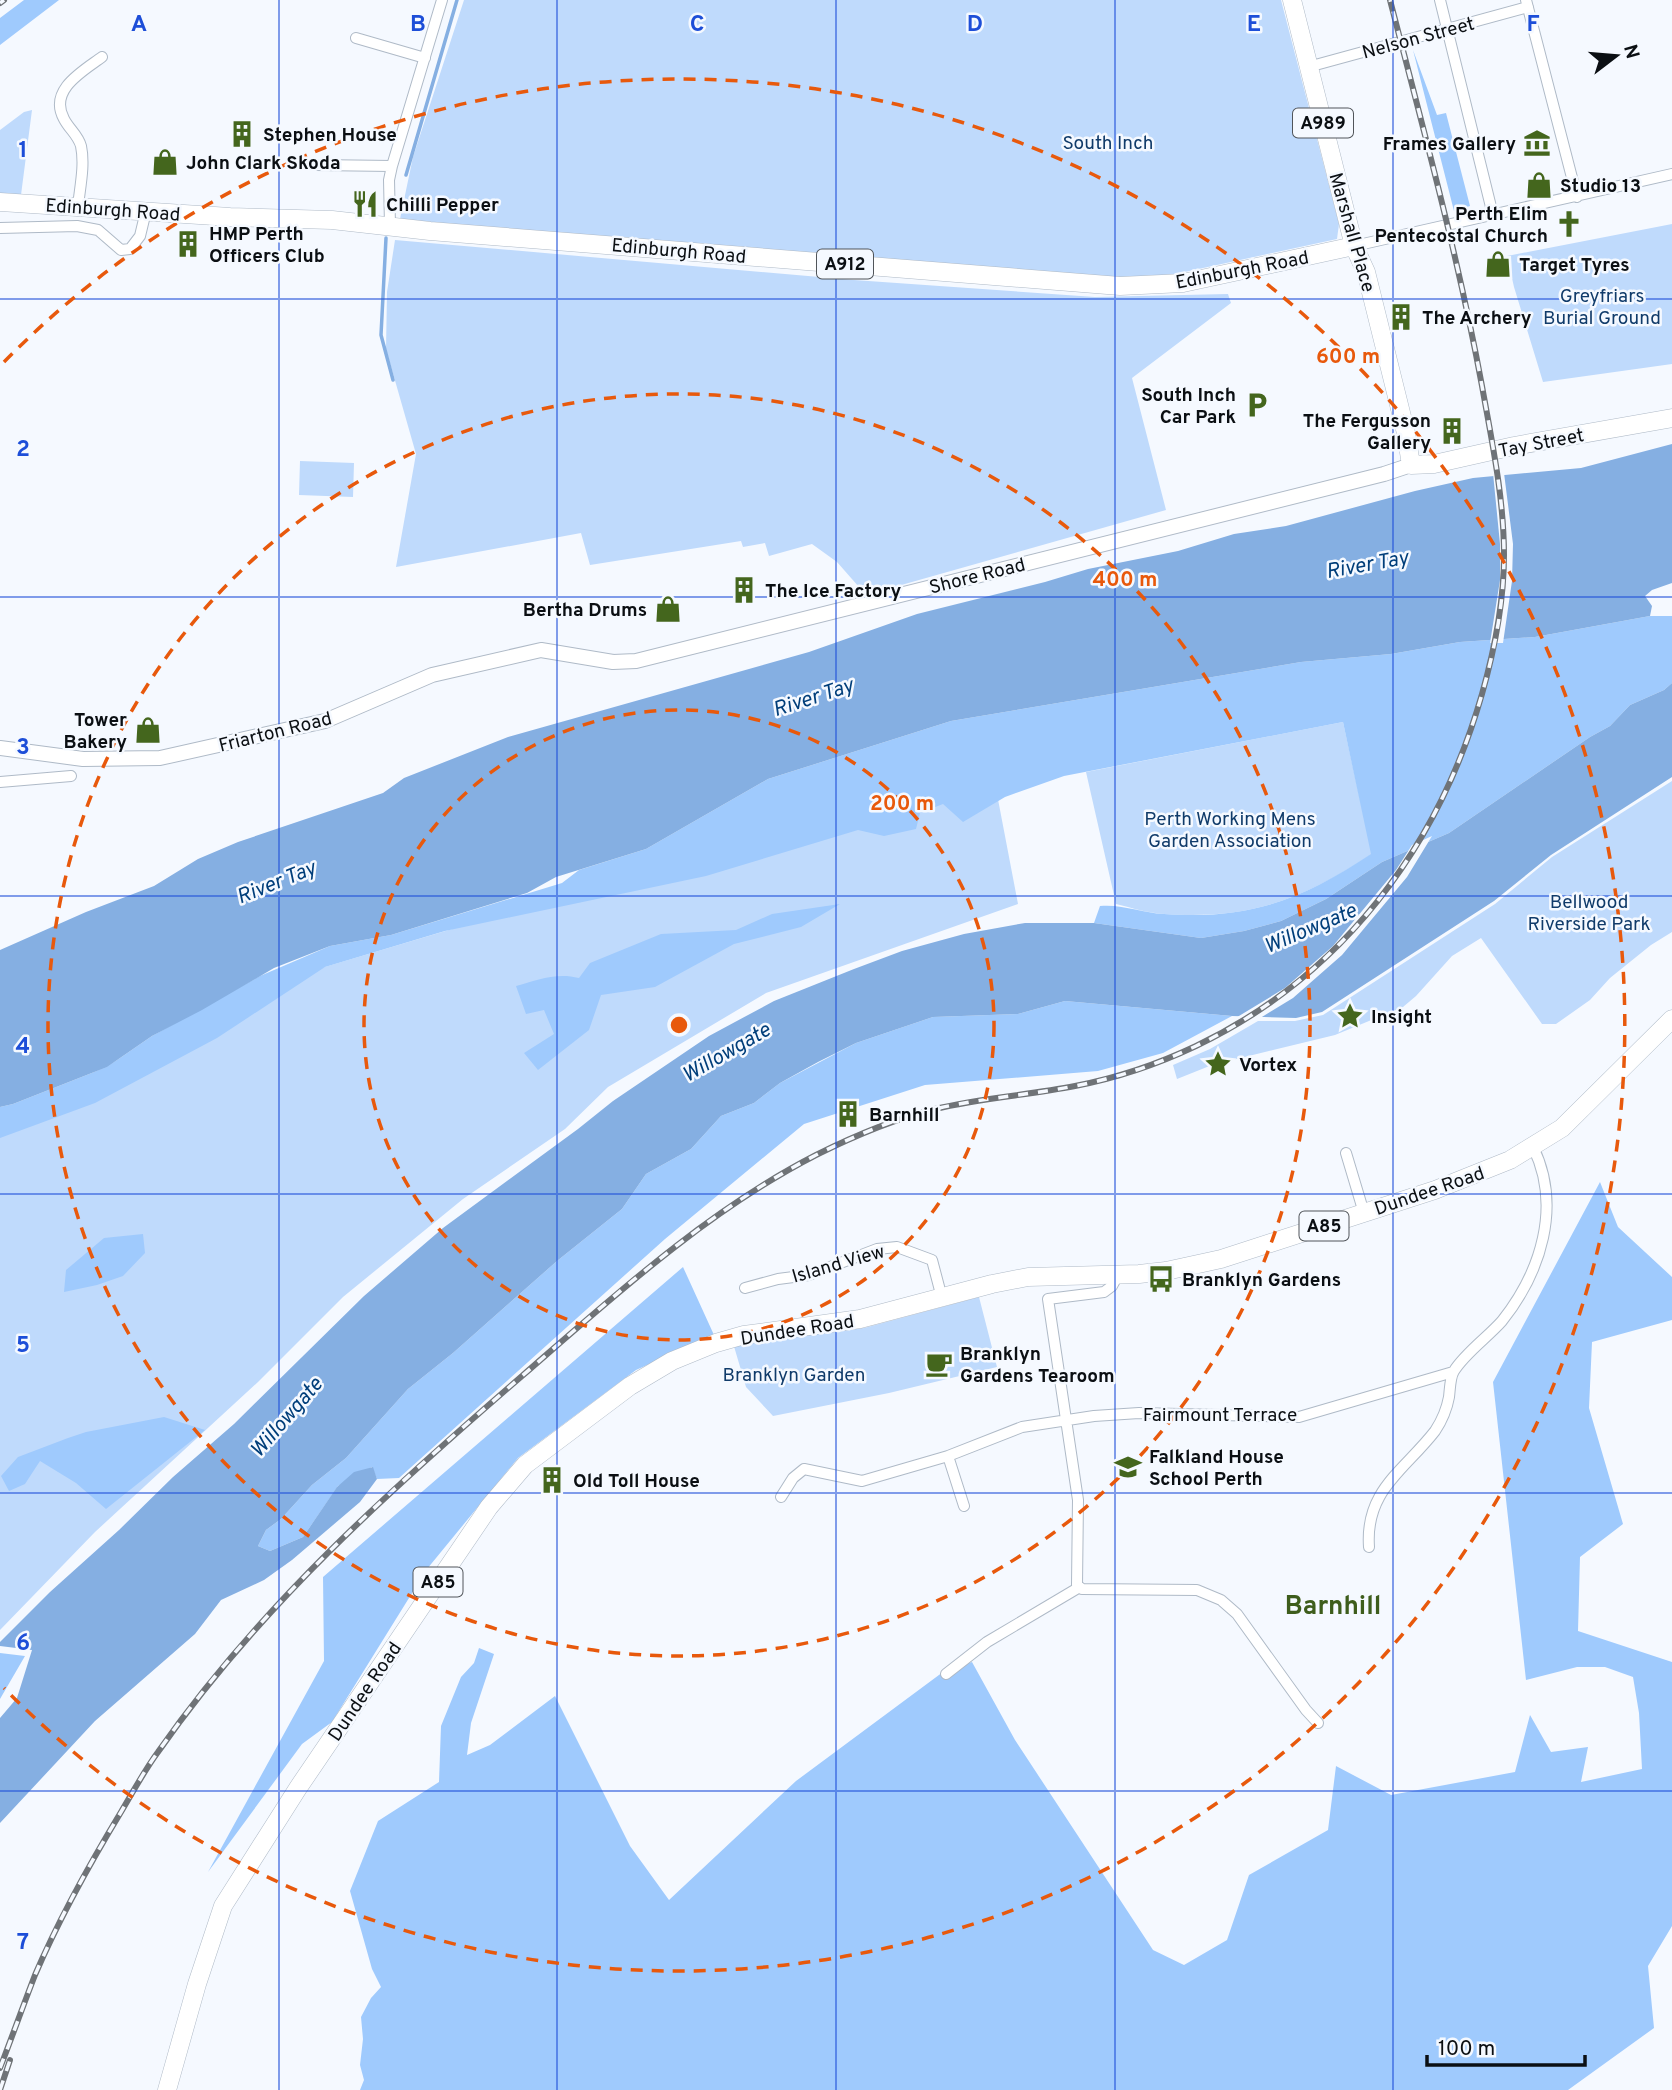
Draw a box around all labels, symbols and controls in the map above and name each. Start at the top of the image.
text: A [131,11,147,40]
text: B [410,11,426,40]
text: C [690,11,704,40]
text: D [967,11,983,40]
text: E [1247,11,1261,40]
text: F [1526,11,1540,40]
street label: Nelson Street [1360,12,1477,65]
north arrow [1581,21,1651,91]
text: N [1617,42,1644,62]
road number: A989 [1293,109,1353,138]
building icon: Stephen House [227,119,257,149]
place label: Stephen House [263,124,397,148]
museum icon: Frames Gallery [1522,128,1552,158]
park label: South Inch [1063,132,1153,156]
place label: Frames Gallery [1383,133,1516,157]
text: 1 [18,137,28,166]
shop icon: John Clark Skoda [150,147,180,177]
place label: John Clark Skoda [186,152,341,176]
street label: Marshall Place [1323,170,1380,295]
shop icon: Studio 13 [1524,170,1554,200]
place label: Studio 13 [1560,175,1641,199]
restaurant icon: Chilli Pepper [350,189,380,219]
street label: Edinburgh Road [45,194,181,228]
place label: Chilli Pepper [386,194,499,218]
place label: Perth Elim Pentecostal Church [1374,203,1548,249]
church icon: Perth Elim Pentecostal Church [1554,209,1584,239]
place label: HMP Perth Officers Club [209,223,325,269]
building icon: HMP Perth Officers Club [173,229,203,259]
street label: Edinburgh Road [610,234,747,270]
street label: Edinburgh Road [1174,246,1311,296]
shop icon: Target Tyres [1483,249,1513,279]
road number: A912 [817,250,873,278]
place label: Target Tyres [1519,254,1630,278]
park label: Greyfriars Burial Ground [1543,285,1661,331]
building icon: The Archery [1386,302,1416,332]
place label: The Archery [1422,307,1532,331]
text: 600 m [1316,344,1380,371]
place label: South Inch Car Park [1141,384,1236,430]
parking icon: South Inch Car Park [1242,390,1272,420]
place label: The Fergusson Gallery [1303,410,1431,456]
building icon: The Fergusson Gallery [1437,416,1467,446]
street label: Tay Street [1497,424,1586,464]
text: 2 [16,436,30,465]
water label: River Tay [1324,545,1412,586]
street label: Shore Road [927,553,1028,600]
text: 400 m [1093,567,1157,594]
building icon: The Ice Factory [729,575,759,605]
place label: The Ice Factory [765,580,901,604]
shop icon: Bertha Drums [653,594,683,624]
place label: Bertha Drums [523,599,647,623]
water label: River Tay [770,672,858,724]
street label: Friarton Road [216,707,335,759]
place label: Tower Bakery [63,709,127,755]
shop icon: Tower Bakery [133,715,163,745]
text: 3 [16,734,30,763]
text: 200 m [870,791,934,818]
park label: Perth Working Mens Garden Association [1144,808,1316,854]
water label: River Tay [233,855,321,912]
park label: Bellwood Riverside Park [1527,891,1651,937]
water label: Willowgate [1260,897,1362,961]
place icon: Insight [1335,1001,1365,1031]
place label: Insight [1371,1006,1432,1030]
centre of rings [667,1013,691,1037]
water label: Willowgate [678,1017,777,1089]
text: 4 [16,1033,30,1062]
place icon: Vortex [1203,1049,1233,1079]
place label: Vortex [1239,1054,1297,1078]
building icon: Barnhill [833,1099,863,1129]
place label: Barnhill [869,1104,940,1128]
street label: Dundee Road [1372,1162,1488,1222]
road number: A85 [1300,1212,1348,1240]
street label: Island View [789,1240,888,1290]
bus stop icon: Branklyn Gardens [1146,1264,1176,1294]
place label: Branklyn Gardens [1182,1269,1341,1293]
street label: Dundee Road [739,1310,856,1352]
text: 5 [16,1332,30,1361]
place label: Branklyn Gardens Tearoom [960,1343,1115,1389]
cafe icon: Branklyn Gardens Tearoom [924,1349,954,1379]
park label: Branklyn Garden [723,1364,865,1388]
water label: Willowgate [245,1371,330,1464]
street label: Fairmount Terrace [1143,1404,1297,1428]
place label: Falkland House School Perth [1149,1446,1284,1492]
school or university icon: Falkland House School Perth [1113,1452,1143,1482]
building icon: Old Toll House [537,1465,567,1495]
place label: Old Toll House [573,1470,700,1494]
road number: A85 [414,1568,462,1596]
district label: Barnhill [1285,1591,1381,1624]
text: 6 [16,1630,30,1659]
street label: Dundee Road [324,1638,408,1746]
text: 7 [17,1929,29,1958]
scale bar [1427,2024,1584,2068]
text: 100 m [1438,2036,1495,2063]

